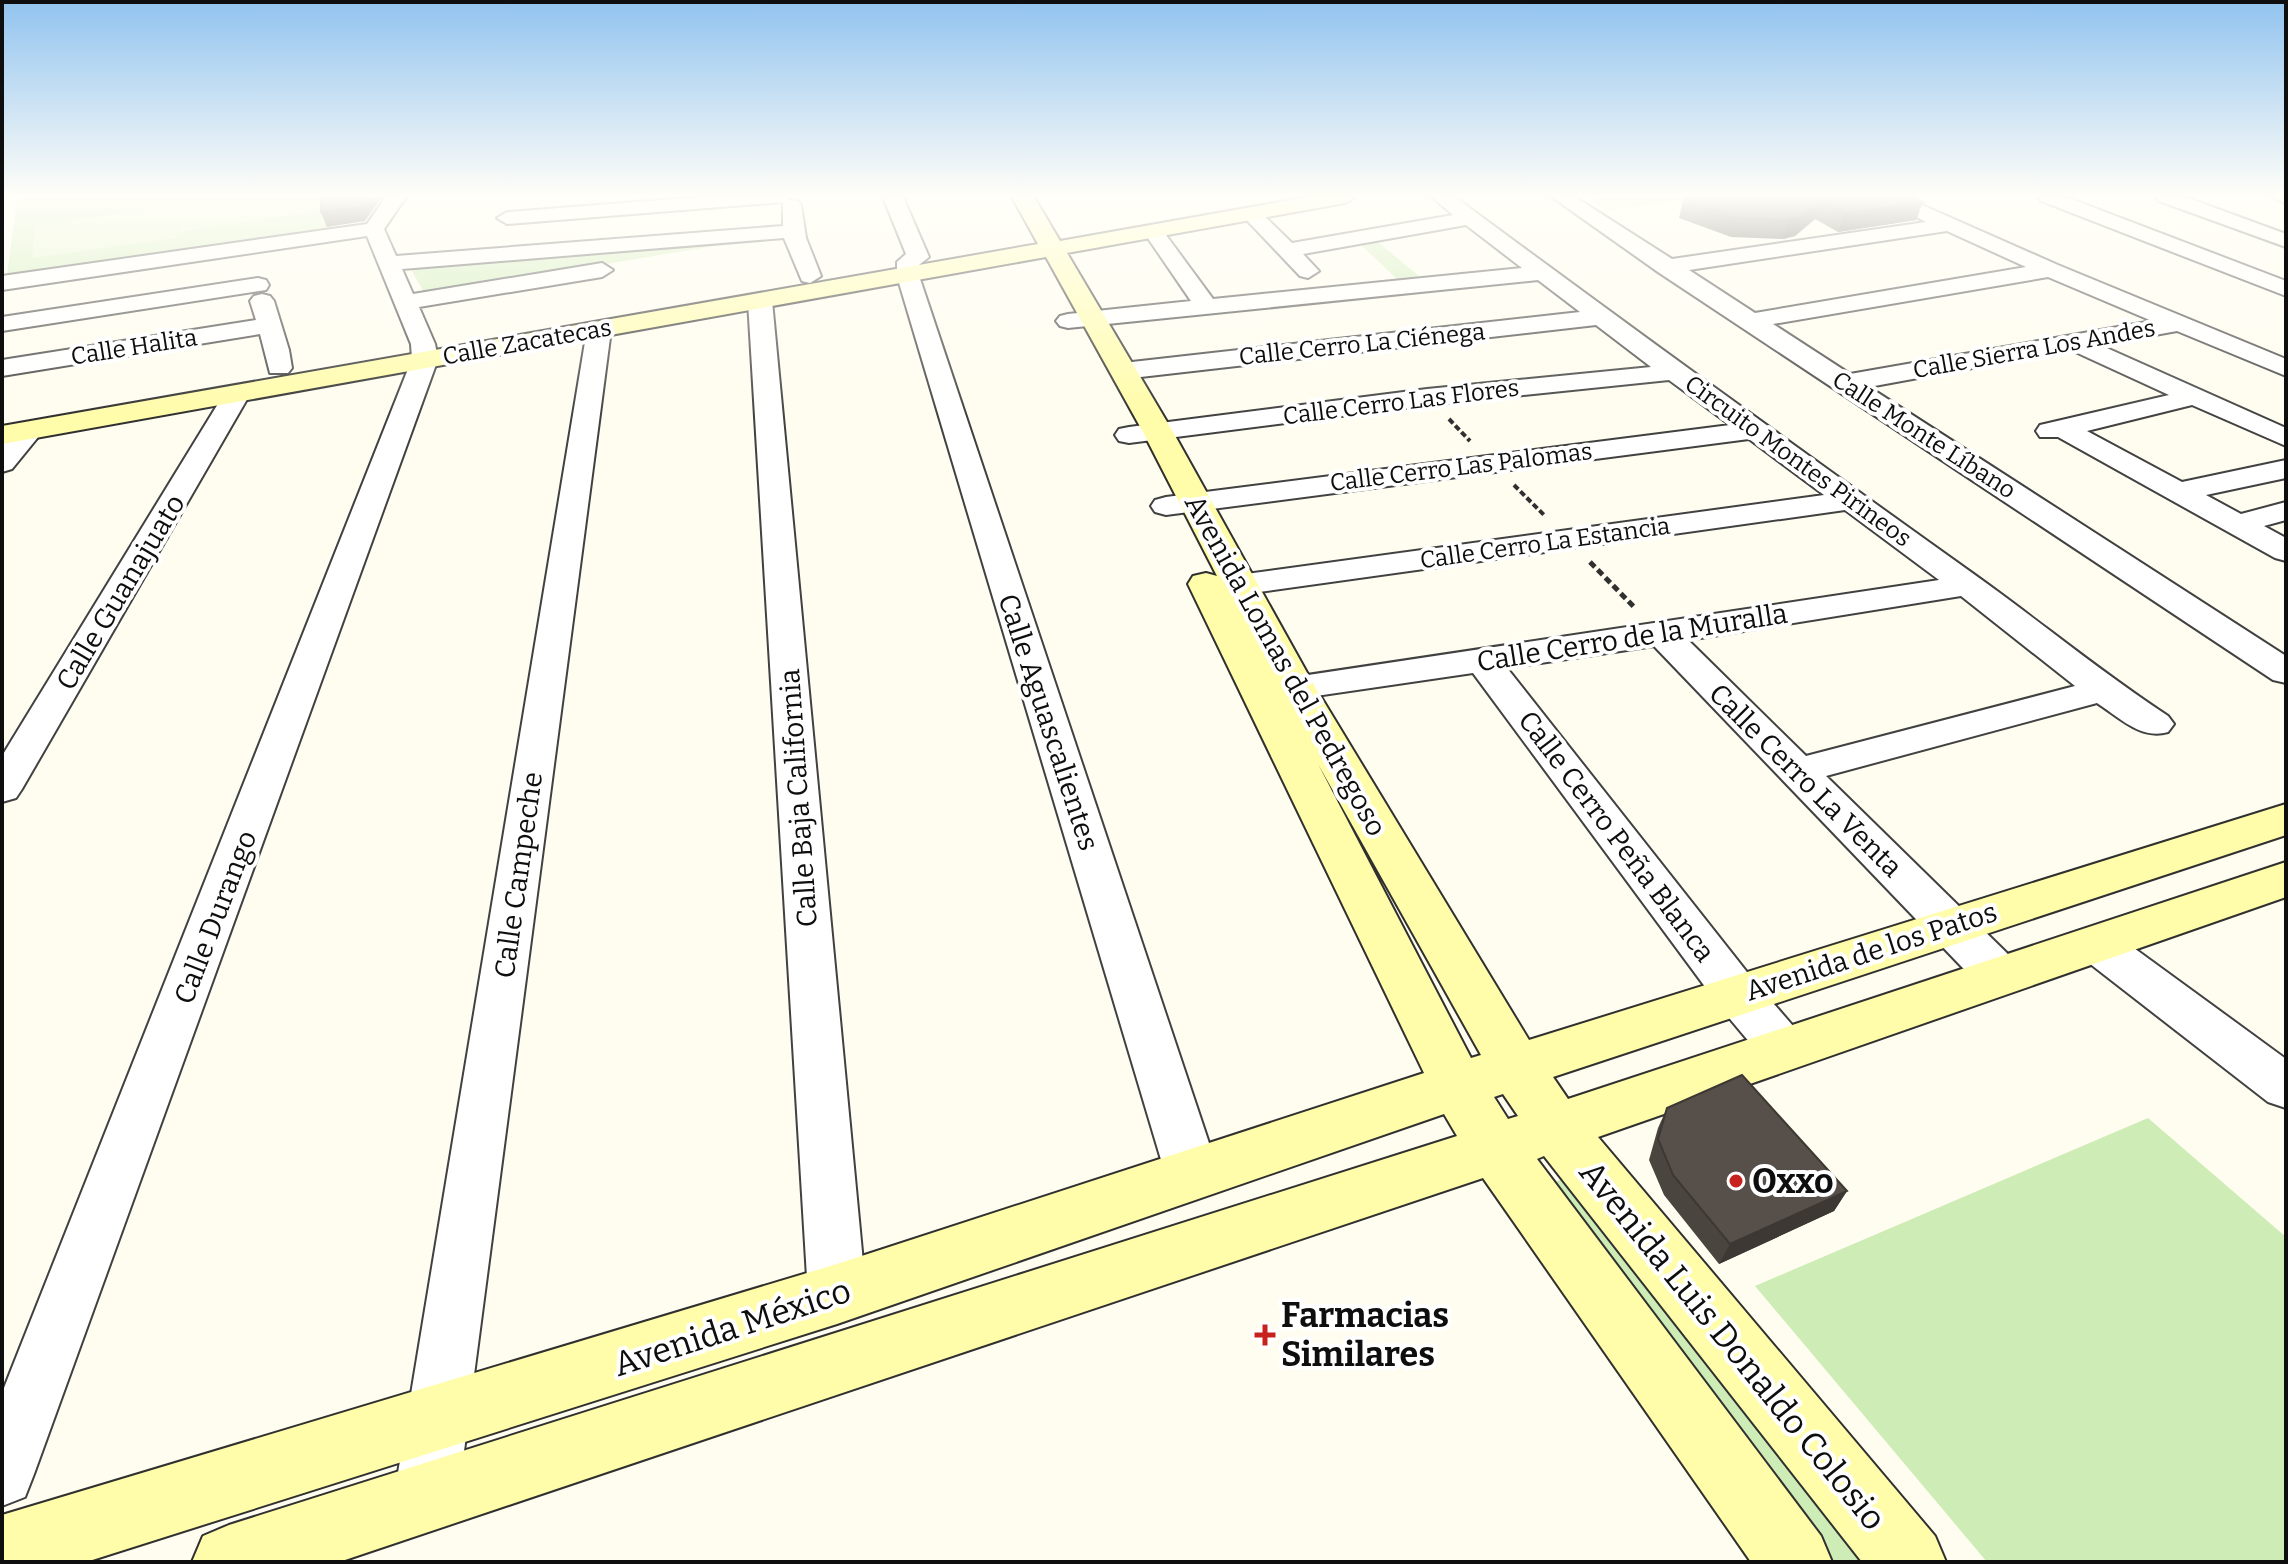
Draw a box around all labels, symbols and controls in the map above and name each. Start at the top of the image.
street label: Calle Zacatecas [440,313,614,371]
street label: Calle Sierra Los Andes [1911,314,2157,384]
street label: Calle Cerro La Ciénega [1238,317,1486,371]
street label: Calle Halita [69,323,199,371]
street label: Calle Monte Líbano [1827,365,2021,505]
street label: Circuito Montes Pirineos [1679,369,1917,553]
street label: Calle Cerro Las Flores [1281,374,1521,430]
street label: Calle Cerro Las Palomas [1328,437,1594,497]
street label: Calle Guanajuato [49,489,192,696]
street label: Avenida Lomas del Pedregoso [1178,489,1393,842]
street label: Calle Cerro La Estancia [1418,512,1672,574]
street label: Calle Aguascalientes [991,590,1106,855]
street label: Calle Cerro de la Muralla [1474,597,1790,678]
street label: Calle Baja California [773,668,824,928]
street label: Calle Cerro La Venta [1702,677,1909,884]
street label: Calle Cerro Peña Blanca [1511,704,1722,968]
street label: Calle Campeche [488,770,549,980]
street label: Calle Durango [167,826,264,1008]
street label: Avenida de los Patos [1741,895,2001,1008]
street label: Avenida Luis Donaldo Colosio [1571,1152,1894,1538]
place label: Oxxo [1752,1161,1834,1202]
marker: Oxxo [1727,1172,1745,1190]
street label: Avenida México [608,1270,856,1385]
place label: Farmacias Similares [1281,1295,1449,1375]
marker: Farmacias Similares [1256,1326,1274,1344]

